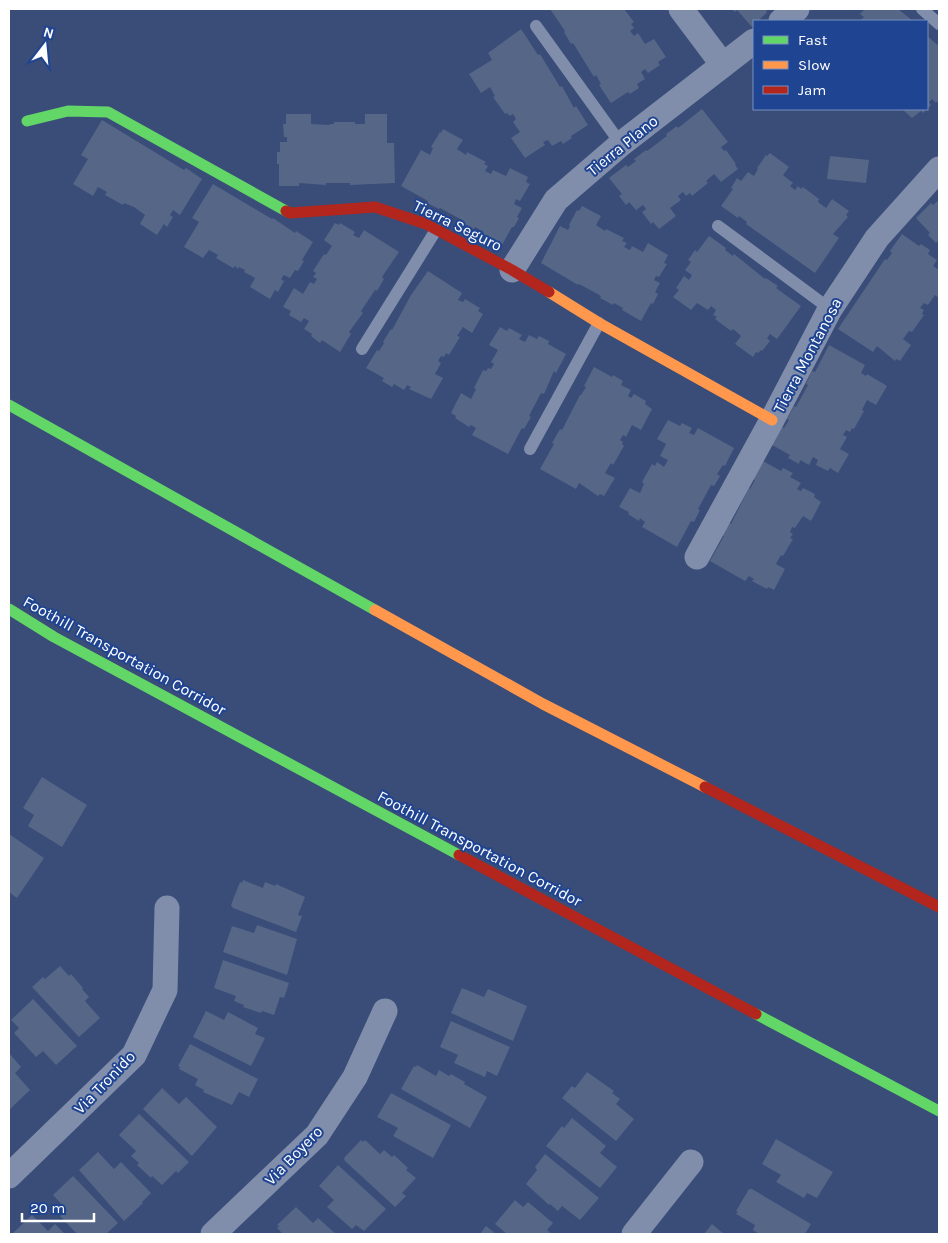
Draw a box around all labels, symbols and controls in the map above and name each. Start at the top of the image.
north arrow [20,20,70,70]
legend [753,20,928,110]
text: N [41,23,56,43]
text: Fast [798,31,828,49]
text: Slow [798,56,830,74]
text: Jam [798,81,826,99]
street label: Tierra Plano [583,111,662,180]
street label: Tierra Seguro [410,196,505,255]
street label: Tierra Montanosa [769,294,846,416]
street label: Foothill Transportation Corridor [20,592,230,719]
street label: Foothill Transportation Corridor [374,786,585,911]
street label: Via Tronido [70,1047,139,1118]
street label: Via Boyero [260,1122,326,1189]
scale bar [22,1190,95,1222]
text: 20 m [30,1199,65,1217]

